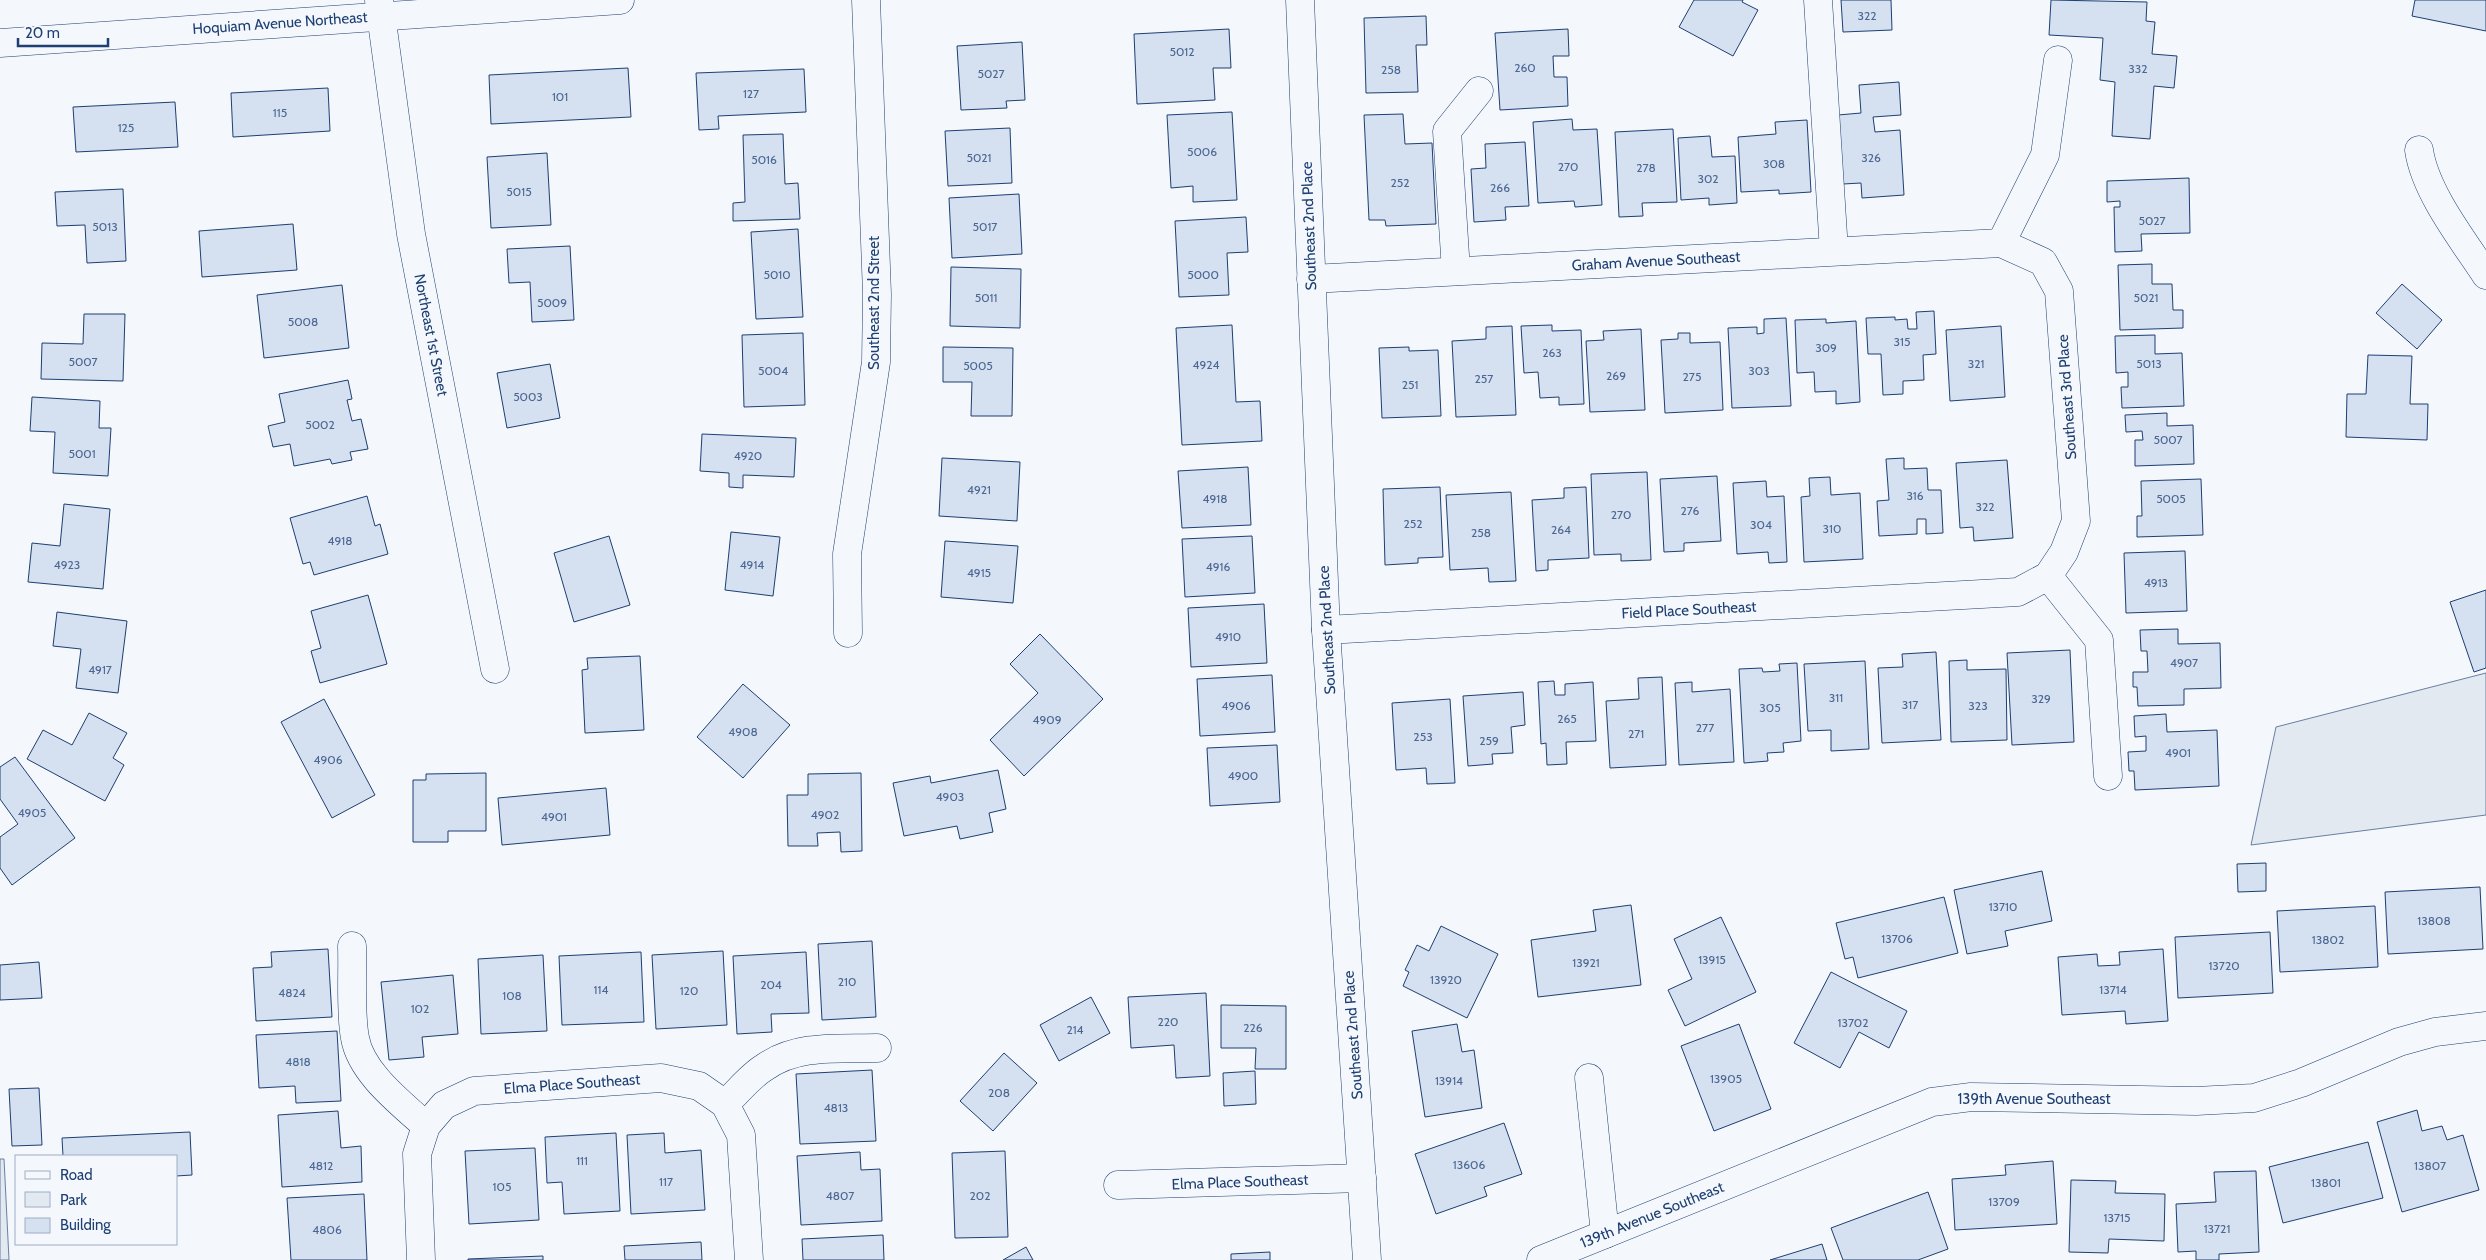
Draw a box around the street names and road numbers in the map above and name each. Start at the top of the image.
street label: Hoquiam Avenue Northeast [192,8,368,38]
street label: Southeast 2nd Place [1298,161,1320,291]
street label: Southeast 2nd Street [865,236,883,370]
street label: Graham Avenue Southeast [1571,248,1741,274]
street label: Northeast 1st Street [410,272,452,398]
street label: Southeast 3rd Place [2054,333,2080,460]
street label: Southeast 2nd Place [1315,565,1339,695]
street label: Field Place Southeast [1621,597,1757,623]
street label: Southeast 2nd Place [1339,970,1366,1100]
street label: Elma Place Southeast [503,1070,641,1098]
street label: 139th Avenue Southeast [1957,1090,2111,1108]
street label: Elma Place Southeast [1171,1171,1309,1193]
street label: 139th Avenue Southeast [1578,1178,1726,1252]

